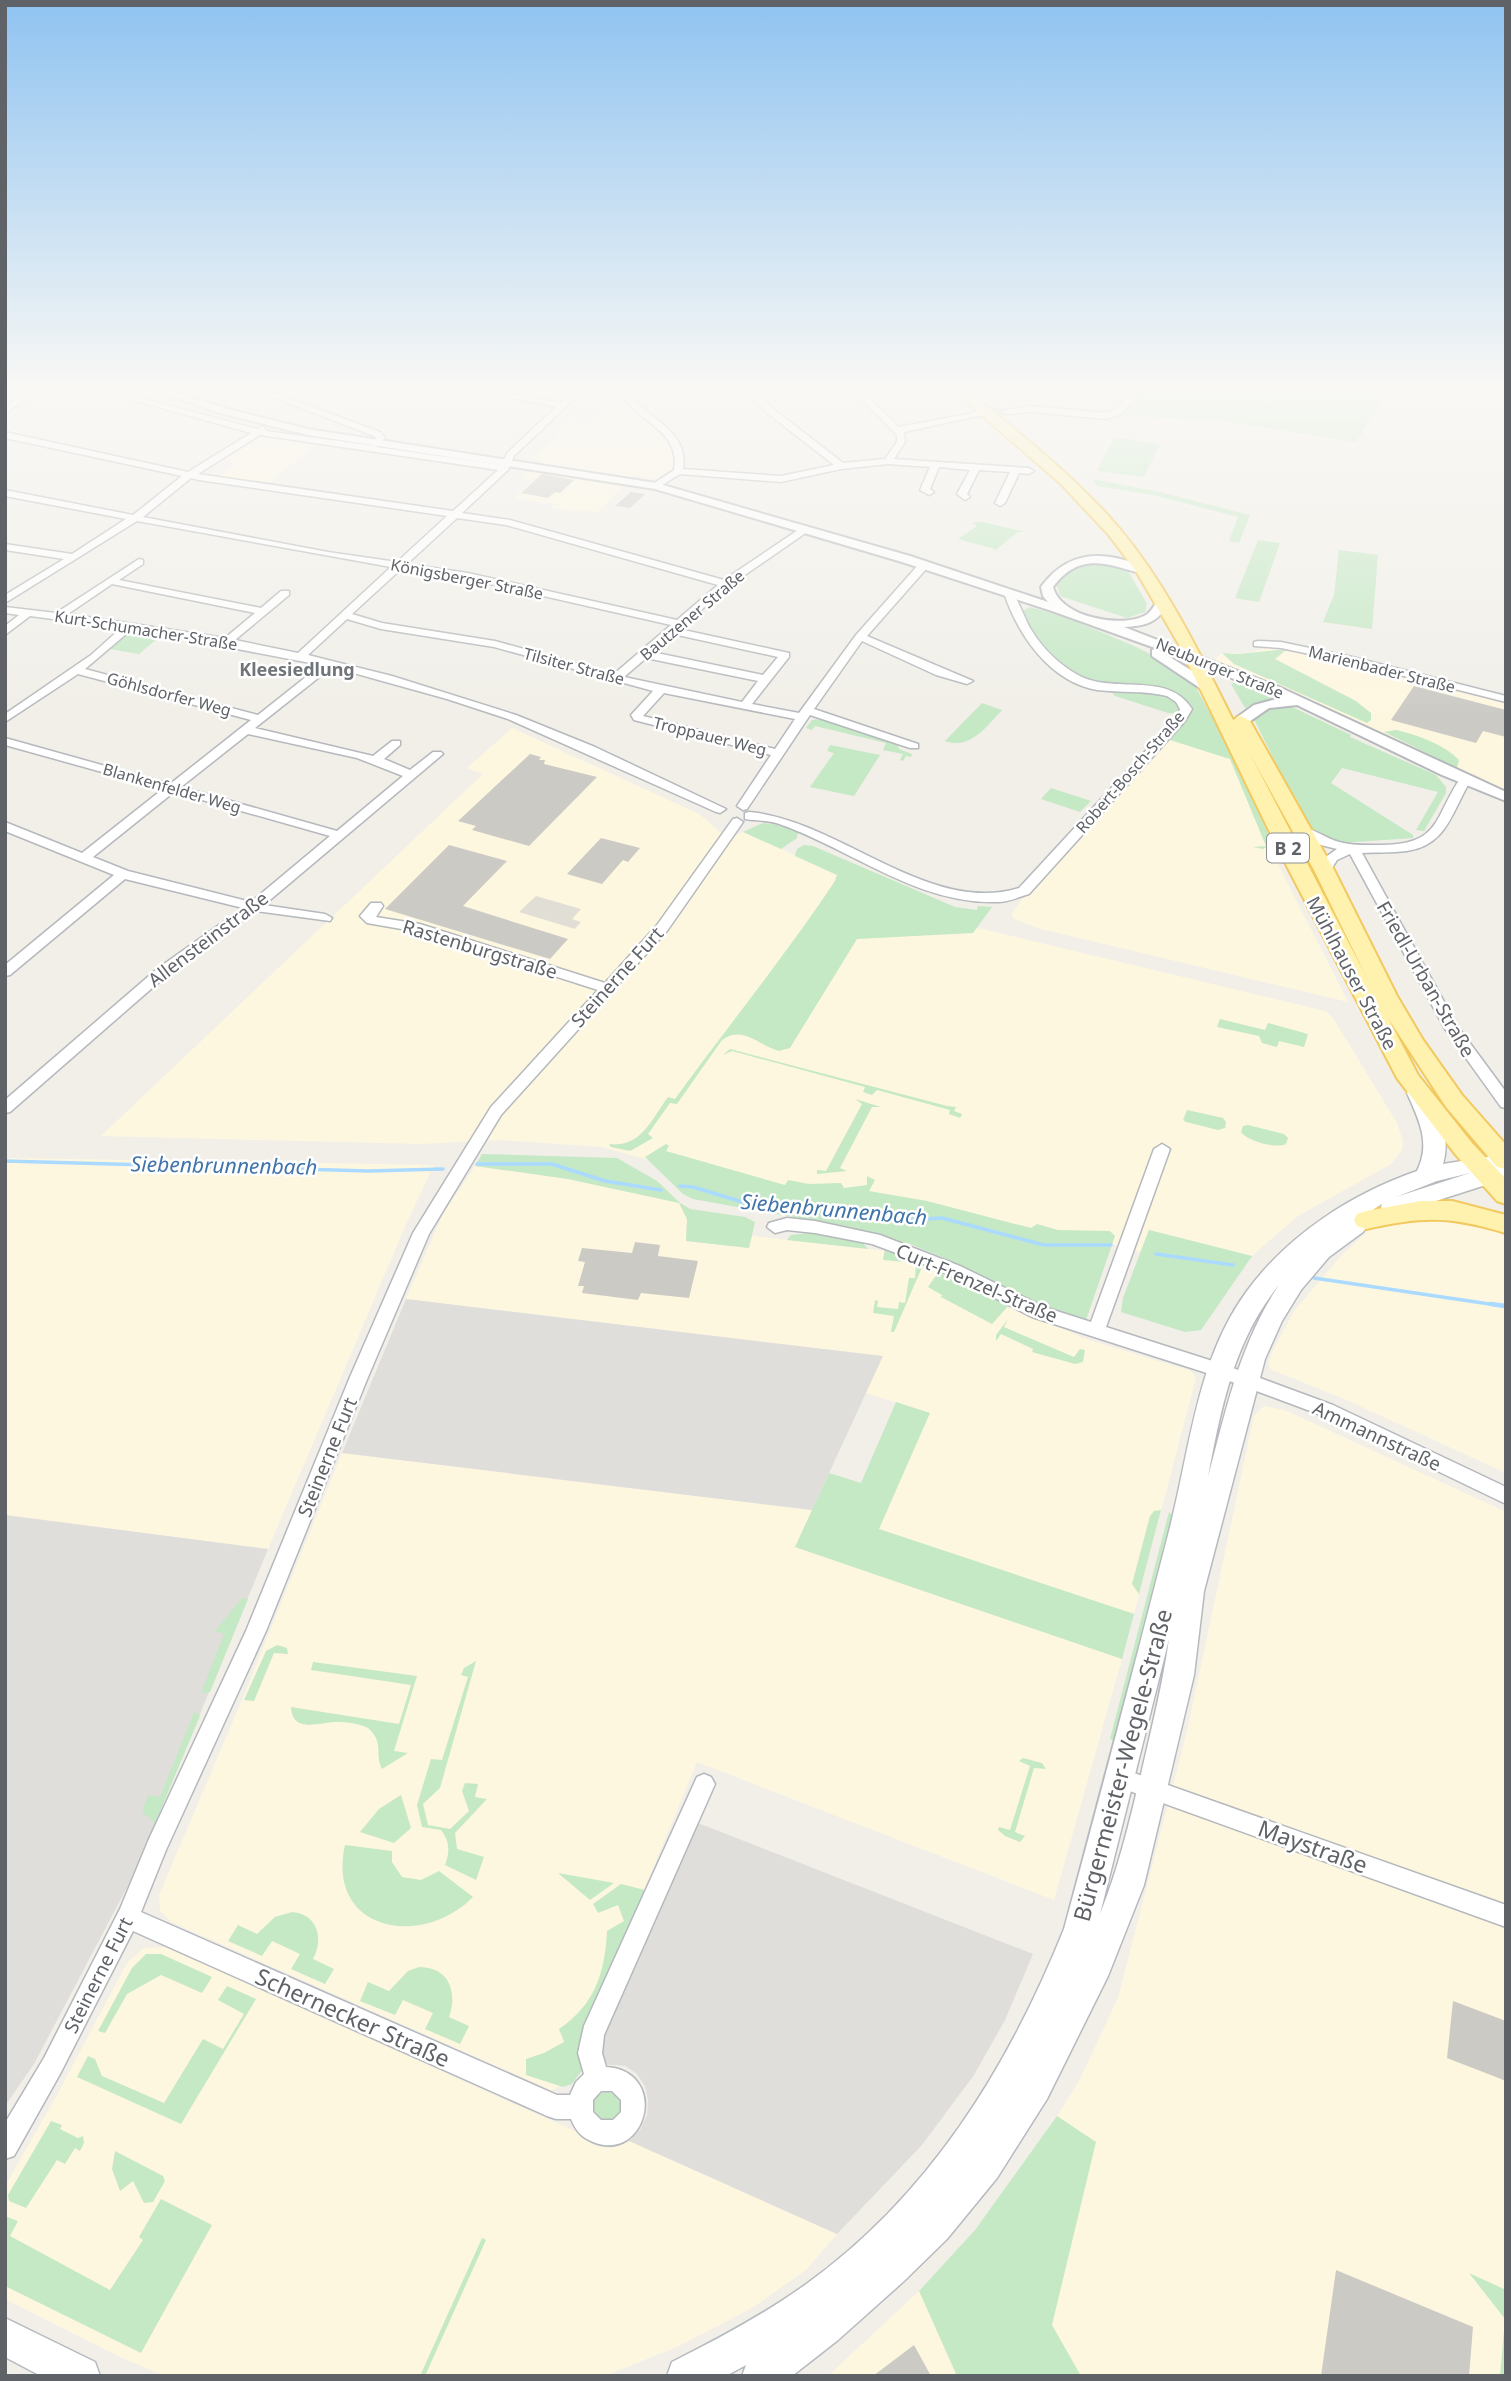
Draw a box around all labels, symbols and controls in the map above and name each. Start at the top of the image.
street label: Königsberger Straße [389,553,545,605]
street label: Bautzener Straße [635,565,749,665]
street label: Kurt-Schumacher-Straße [53,605,239,655]
street label: Neuburger Straße [1153,632,1287,704]
street label: Marienbader Straße [1306,640,1458,698]
street label: Tilsiter Straße [521,642,627,690]
district label: Kleesiedlung [239,657,355,681]
street label: Göhlsdorfer Weg [104,667,234,721]
street label: Robert-Bosch-Straße [1071,706,1189,838]
street label: Troppauer Weg [651,711,769,761]
street label: Blankenfelder Weg [100,758,244,818]
road number: B 2 [1267,834,1309,862]
street label: Allensteinstraße [142,885,274,993]
street label: Mühlhauser Straße [1300,892,1404,1054]
street label: Friedl-Urban-Straße [1371,896,1481,1062]
street label: Rastenburgstraße [399,913,561,985]
street label: Steinerne Furt [565,921,669,1033]
water label: Siebenbrunnenbach [130,1149,318,1181]
water label: Siebenbrunnenbach [740,1187,928,1231]
street label: Curt-Frenzel-Straße [892,1237,1062,1329]
street label: Steinerne Furt [291,1393,363,1521]
street label: Ammannstraße [1309,1395,1445,1477]
street label: Bürgermeister-Wegele-Straße [1065,1605,1179,1925]
street label: Maystraße [1254,1811,1372,1881]
street label: Steinerne Furt [58,1912,138,2037]
street label: Schernecker Straße [251,1960,455,2074]

